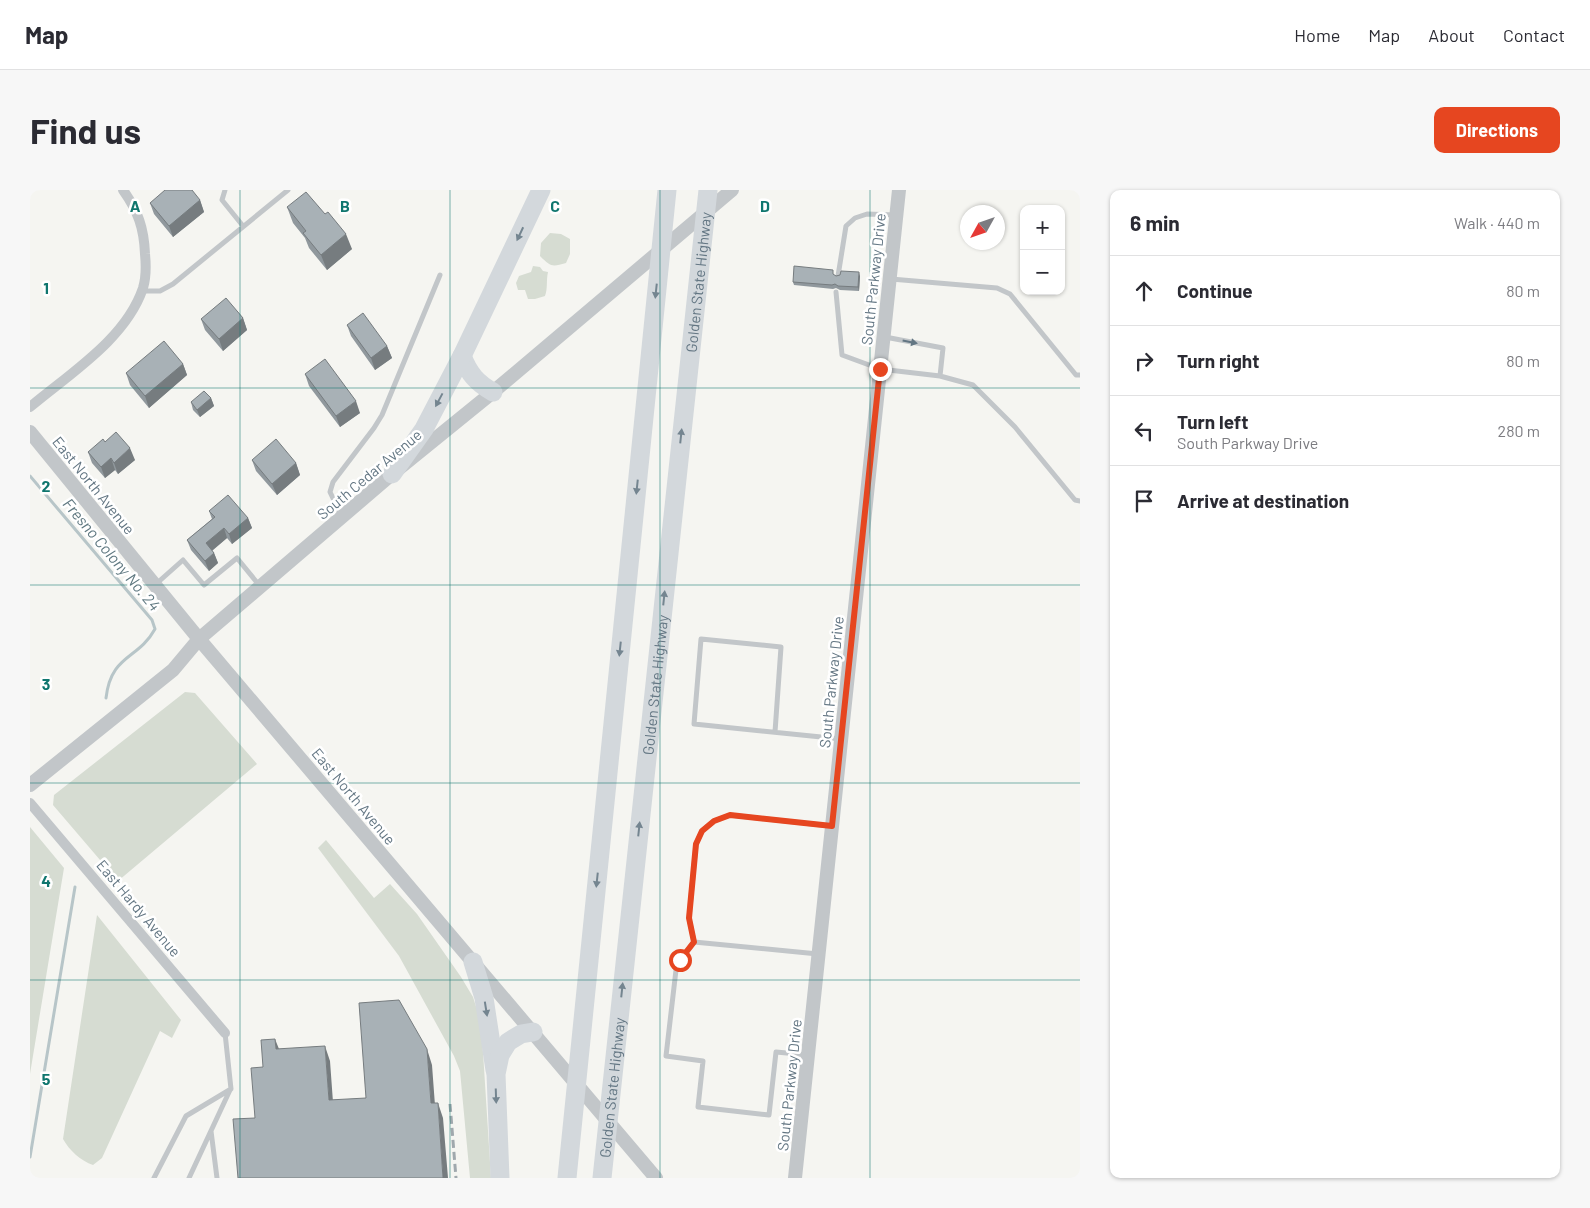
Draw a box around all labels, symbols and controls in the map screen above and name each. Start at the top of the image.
text: Map [25,20,68,49]
text: Home [1294,24,1340,46]
text: Map [1368,24,1400,46]
text: About [1428,24,1475,46]
text: Contact [1503,24,1565,46]
button: Directions [1434,107,1560,153]
text: Find us [30,109,141,151]
text: A [130,196,141,215]
text: B [340,196,350,215]
text: C [550,196,560,215]
text: D [760,196,770,215]
north arrow [960,205,1005,250]
map controls [1020,205,1065,295]
button: + [1020,205,1065,250]
text: 6 min [1130,210,1180,235]
street label: Golden State Highway [682,211,715,353]
street label: South Parkway Drive [857,212,889,346]
text: Walk · 440 m [1454,213,1540,232]
one-way arrow [515,227,523,241]
button: − [1020,250,1065,295]
icon: ahead [1130,277,1158,305]
text: 1 [43,278,49,297]
text: Continue [1177,279,1253,302]
text: 80 m [1506,281,1540,300]
one-way arrow [652,283,660,299]
one-way arrow [902,338,917,346]
icon: right [1130,347,1158,375]
text: Turn right [1177,349,1259,372]
text: 80 m [1506,351,1540,370]
route end [869,358,892,381]
one-way arrow [435,393,444,406]
text: Turn left [1177,410,1248,433]
icon: left [1130,417,1158,445]
text: 280 m [1498,421,1540,440]
street label: South Cedar Avenue [313,425,425,523]
one-way arrow [678,428,686,444]
street label: East North Avenue [49,432,139,538]
text: South Parkway Drive [1177,433,1318,452]
text: 2 [42,476,51,495]
one-way arrow [632,480,640,496]
icon: arrive [1130,487,1158,515]
text: Arrive at destination [1177,489,1349,512]
water label: Fresno Colony No. 24 [59,494,165,614]
one-way arrow [660,589,668,605]
street label: Golden State Highway [638,614,671,756]
street label: South Parkway Drive [815,615,847,749]
one-way arrow [616,641,624,657]
text: 3 [42,674,50,693]
street label: East North Avenue [308,744,400,848]
one-way arrow [636,820,644,836]
street label: East Hardy Avenue [93,856,185,960]
text: 4 [41,871,51,890]
one-way arrow [593,873,601,889]
route start [669,949,692,972]
one-way arrow [618,982,626,998]
one-way arrow [482,1001,490,1017]
street label: Golden State Highway [595,1016,628,1159]
street label: South Parkway Drive [773,1018,805,1152]
text: 5 [42,1069,51,1088]
one-way arrow [493,1088,501,1104]

